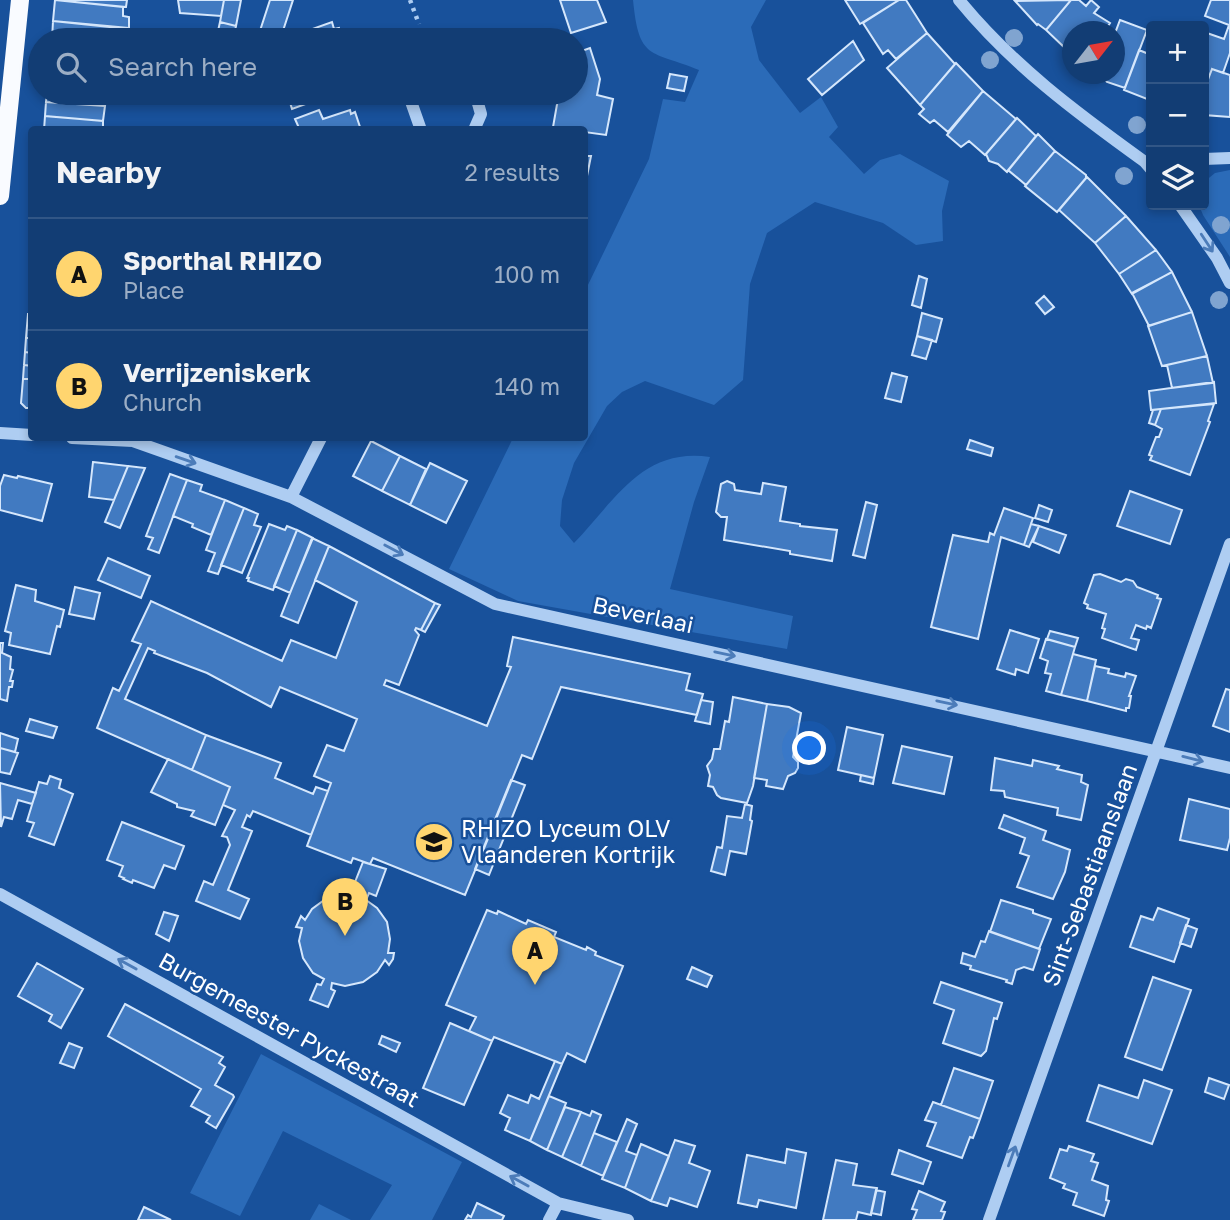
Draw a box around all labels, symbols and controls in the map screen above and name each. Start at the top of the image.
north arrow [1062,21,1125,84]
map controls [1146,21,1209,210]
button: + [1146,21,1209,84]
search box [28,28,588,105]
icon: search [52,48,90,86]
text: Search here [108,51,257,82]
button: − [1146,84,1209,147]
button: layers [1146,147,1209,210]
text: Nearby [56,154,161,190]
text: 2 results [464,158,560,186]
one-way arrow [1200,232,1214,252]
text: Sporthal RHIZO [123,245,322,276]
text: A [71,260,87,288]
text: 100 m [494,260,560,288]
text: Place [123,276,184,304]
text: Verrijzeniskerk [123,357,311,388]
text: B [71,372,87,400]
text: 140 m [494,372,560,400]
text: Church [123,388,202,416]
one-way arrow [174,454,196,467]
one-way arrow [383,544,404,558]
street label: Beverlaai [590,590,696,638]
one-way arrow [713,648,736,662]
one-way arrow [935,697,958,711]
your location [792,731,826,765]
one-way arrow [1182,753,1204,766]
street label: Sint-Sebastiaanslaan [1036,760,1142,990]
place label: RHIZO Lyceum OLV Vlaanderen Kortrijk [461,814,676,868]
school or university icon: RHIZO Lyceum OLV Vlaanderen Kortrijk [413,821,455,863]
pin: B [322,878,368,936]
pin: A [512,927,558,985]
street label: Burgemeester Pyckestraat [154,946,425,1113]
one-way arrow [117,957,138,970]
one-way arrow [1007,1145,1019,1167]
one-way arrow [509,1174,530,1187]

